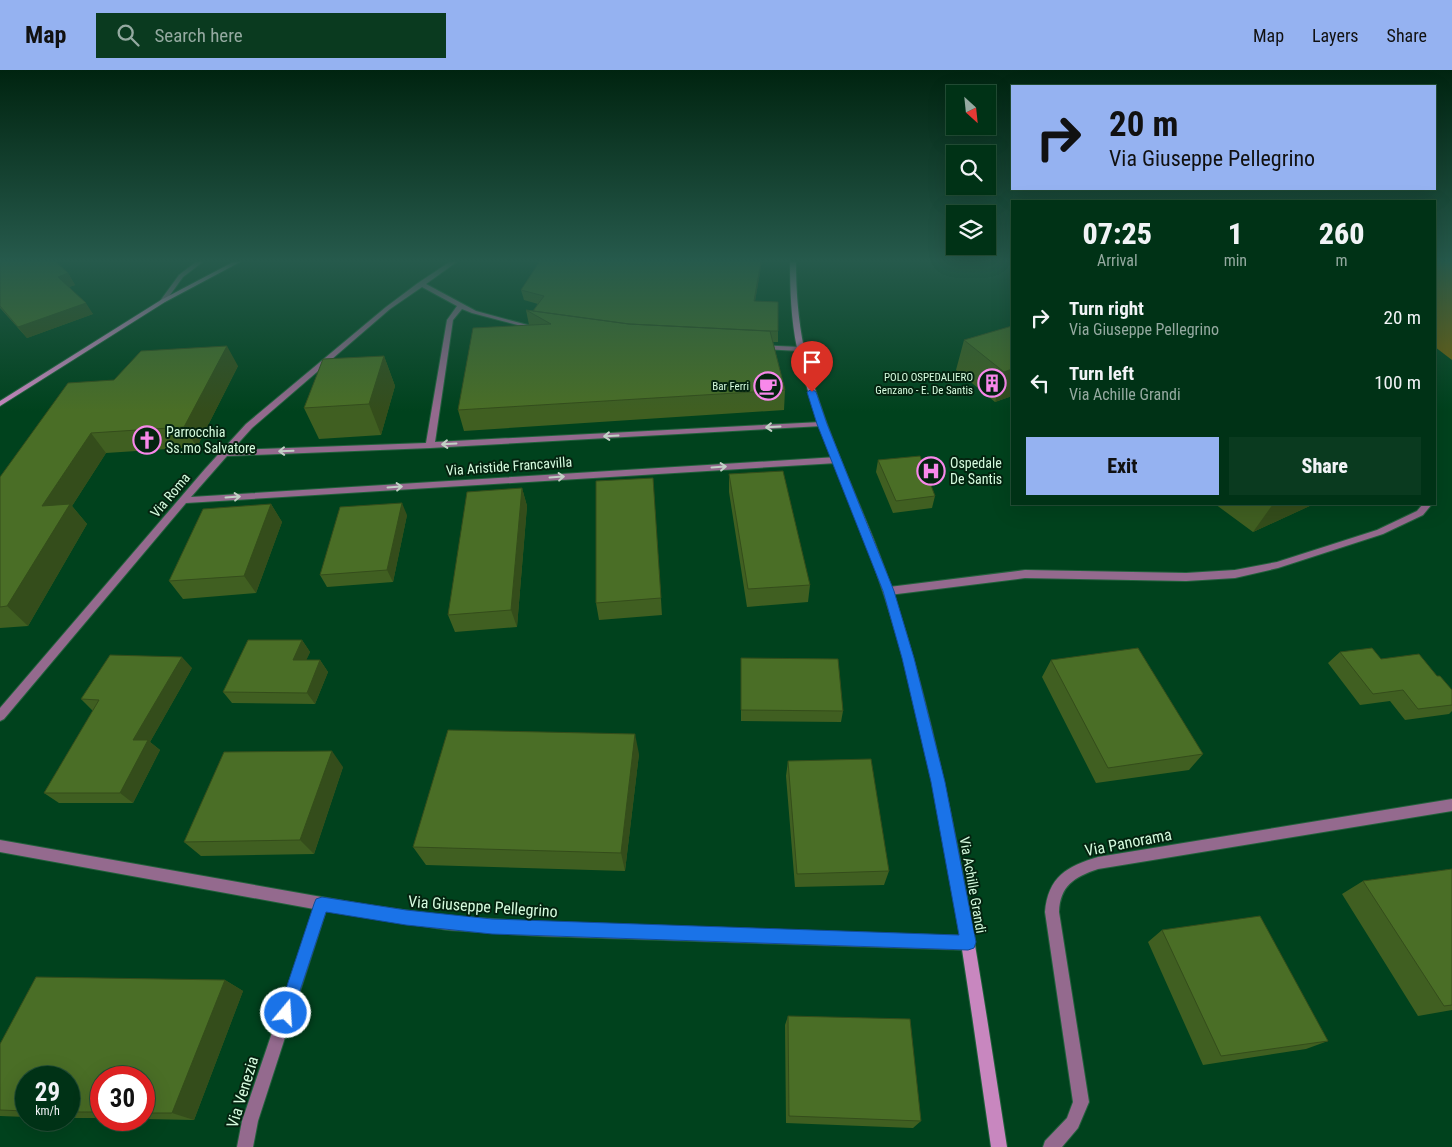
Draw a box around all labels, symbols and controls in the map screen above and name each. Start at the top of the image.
search box [96,13,446,58]
text: Map [25,21,66,49]
icon: search [114,21,142,49]
text: Search here [154,24,243,47]
text: Map [1253,25,1284,46]
text: Layers [1312,25,1359,46]
text: Share [1387,25,1427,46]
north arrow [946,85,996,135]
map controls [946,85,996,255]
text: 20 m [1109,104,1178,145]
icon: right [1026,105,1091,170]
button: search [946,145,996,195]
text: Via Giuseppe Pellegrino [1109,146,1315,171]
button: layers [946,205,996,255]
text: 07:25 [1083,216,1152,251]
text: 1 [1228,216,1243,251]
text: 260 [1319,216,1364,251]
text: Arrival [1097,251,1138,270]
text: min [1224,251,1247,270]
text: m [1336,251,1348,270]
text: Turn right [1069,297,1144,320]
icon: right [1026,304,1054,332]
text: 20 m [1384,306,1421,329]
text: Via Giuseppe Pellegrino [1069,320,1219,339]
pin [791,341,833,392]
icon: arrive [798,348,826,376]
text: Turn left [1069,362,1134,385]
building icon: POLO OSPEDALIERO Genzano - E. De Santis [977,368,1007,398]
icon: left [1026,369,1054,397]
cafe icon: Bar Ferri [753,371,783,401]
place label: POLO OSPEDALIERO Genzano - E. De Santis [875,371,973,397]
text: 100 m [1374,371,1421,394]
place label: Bar Ferri [712,380,749,393]
text: Via Achille Grandi [1069,385,1181,404]
one-way arrow [766,422,782,431]
place label: Parrocchia Ss.mo Salvatore [166,424,256,456]
church icon: Parrocchia Ss.mo Salvatore [132,425,162,455]
one-way arrow [603,431,619,440]
button: Exit [1026,437,1219,495]
button: Share [1229,437,1421,495]
one-way arrow [441,440,457,449]
one-way arrow [279,446,295,456]
street label: Via Aristide Francavilla [445,454,573,478]
place label: Ospedale De Santis [950,455,1002,487]
hospital icon: Ospedale De Santis [916,456,946,486]
one-way arrow [711,463,727,472]
street label: Via Roma [147,470,193,520]
one-way arrow [549,473,565,482]
one-way arrow [387,483,403,492]
one-way arrow [224,493,240,502]
street label: Via Panorama [1083,825,1173,860]
street label: Via Achille Grandi [957,836,989,934]
street label: Via Giuseppe Pellegrino [408,892,558,921]
position arrow [259,986,311,1038]
street label: Via Venezia [223,1054,262,1130]
speed limit sign: 30 [90,1066,155,1131]
text: 29 [35,1078,60,1107]
text: km/h [35,1104,60,1118]

